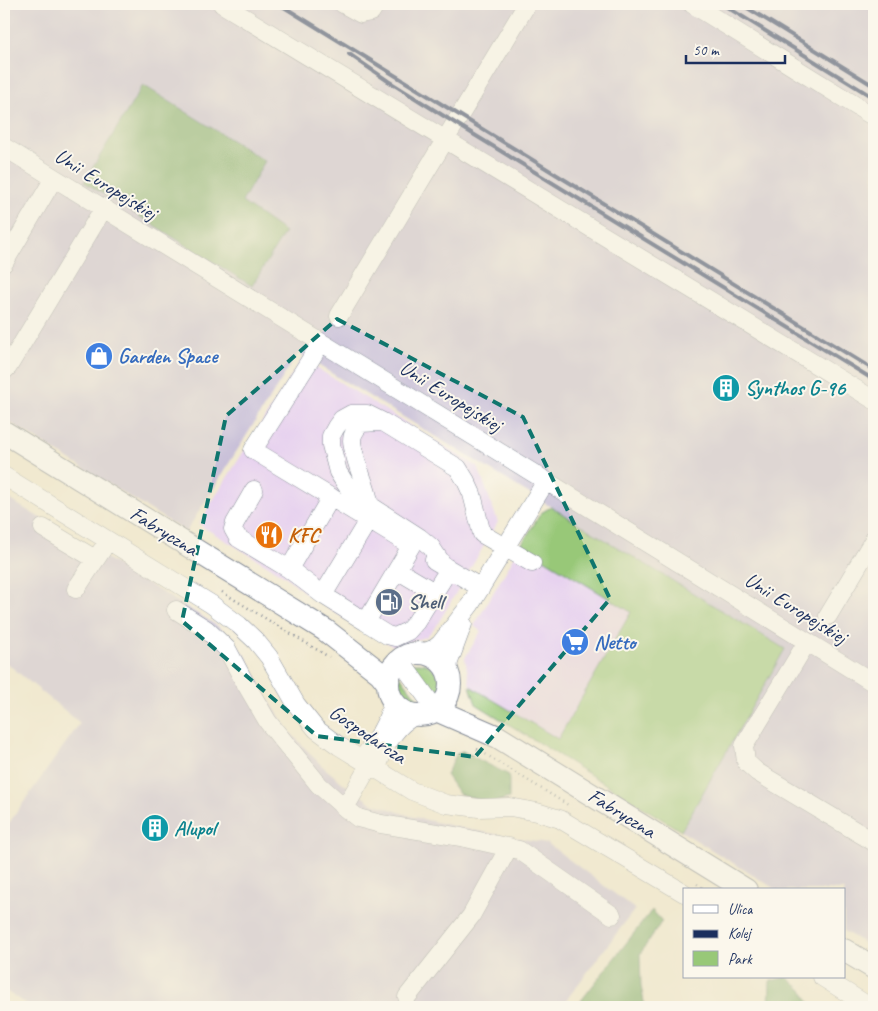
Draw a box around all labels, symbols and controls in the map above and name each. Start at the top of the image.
scale bar [686,32,784,64]
text: 50 m [693,41,720,60]
street label: Unii Europejskiej [50,142,164,227]
shop icon: Garden Space [84,341,114,371]
place label: Garden Space [118,343,219,369]
street label: Unii Europejskiej [395,354,509,439]
building icon: Synthos G-96 [711,373,741,403]
place label: Synthos G-96 [745,375,847,401]
street label: Fabryczna [125,500,204,563]
restaurant icon: KFC [254,520,284,550]
place label: KFC [288,522,322,548]
street label: Unii Europejskiej [740,566,854,651]
fuel station icon: Shell [374,587,404,617]
place label: Shell [408,589,447,615]
supermarket icon: Netto [560,627,590,657]
place label: Netto [594,629,638,655]
street label: Gospodarcza [324,699,413,770]
street label: Fabryczna [583,782,662,845]
building icon: Alupol [140,813,170,843]
place label: Alupol [174,815,220,841]
legend [683,888,846,978]
text: Ulica [728,900,753,919]
text: Kolej [728,924,752,943]
text: Park [728,950,753,969]

